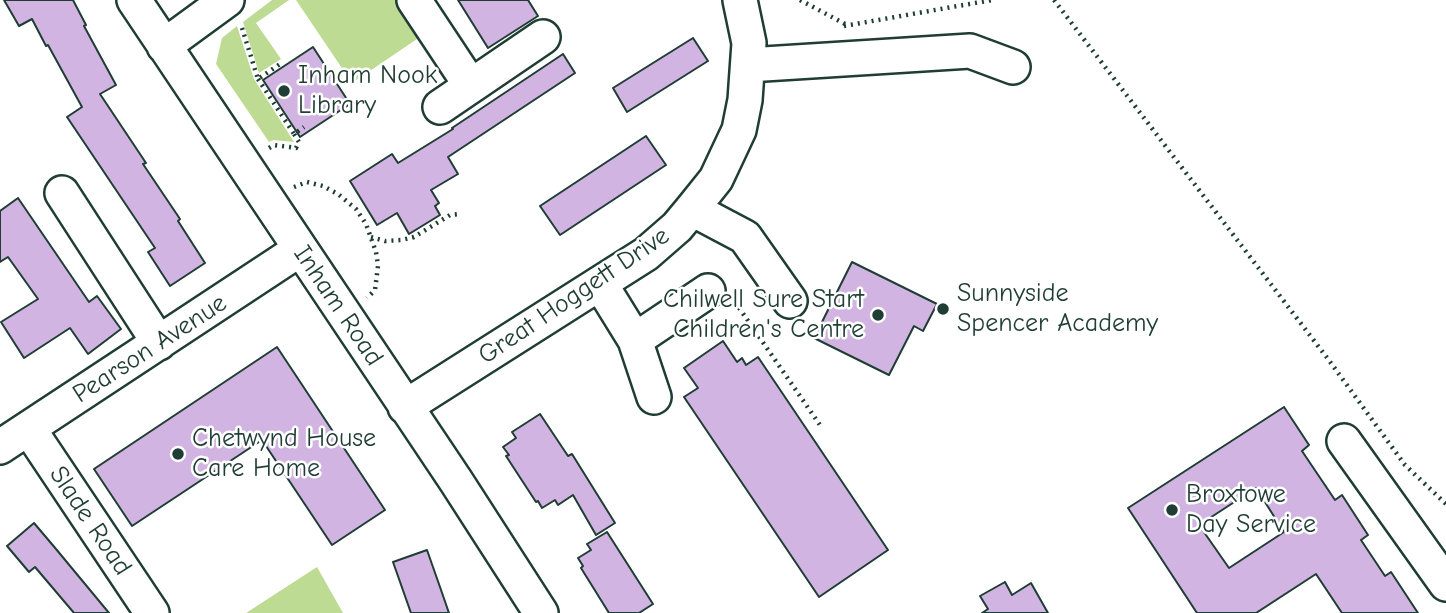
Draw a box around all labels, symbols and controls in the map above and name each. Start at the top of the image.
place label: Inham Nook Library [298,60,437,122]
marker: Inham Nook Library [276,83,292,99]
street label: Great Hoggett Drive [473,221,675,371]
street label: Inham Road [286,240,390,372]
place label: Sunnyside Spencer Academy [957,278,1158,340]
place label: Chilwell Sure Start Children's Centre [663,284,864,346]
street label: Pearson Avenue [67,288,233,410]
marker: Sunnyside Spencer Academy [935,301,951,317]
marker: Chilwell Sure Start Children's Centre [870,307,886,323]
place label: Chetwynd House Care Home [192,423,376,485]
marker: Chetwynd House Care Home [170,446,186,462]
street label: Slade Road [42,460,138,582]
place label: Broxtowe Day Service [1186,479,1316,540]
marker: Broxtowe Day Service [1164,502,1180,518]

